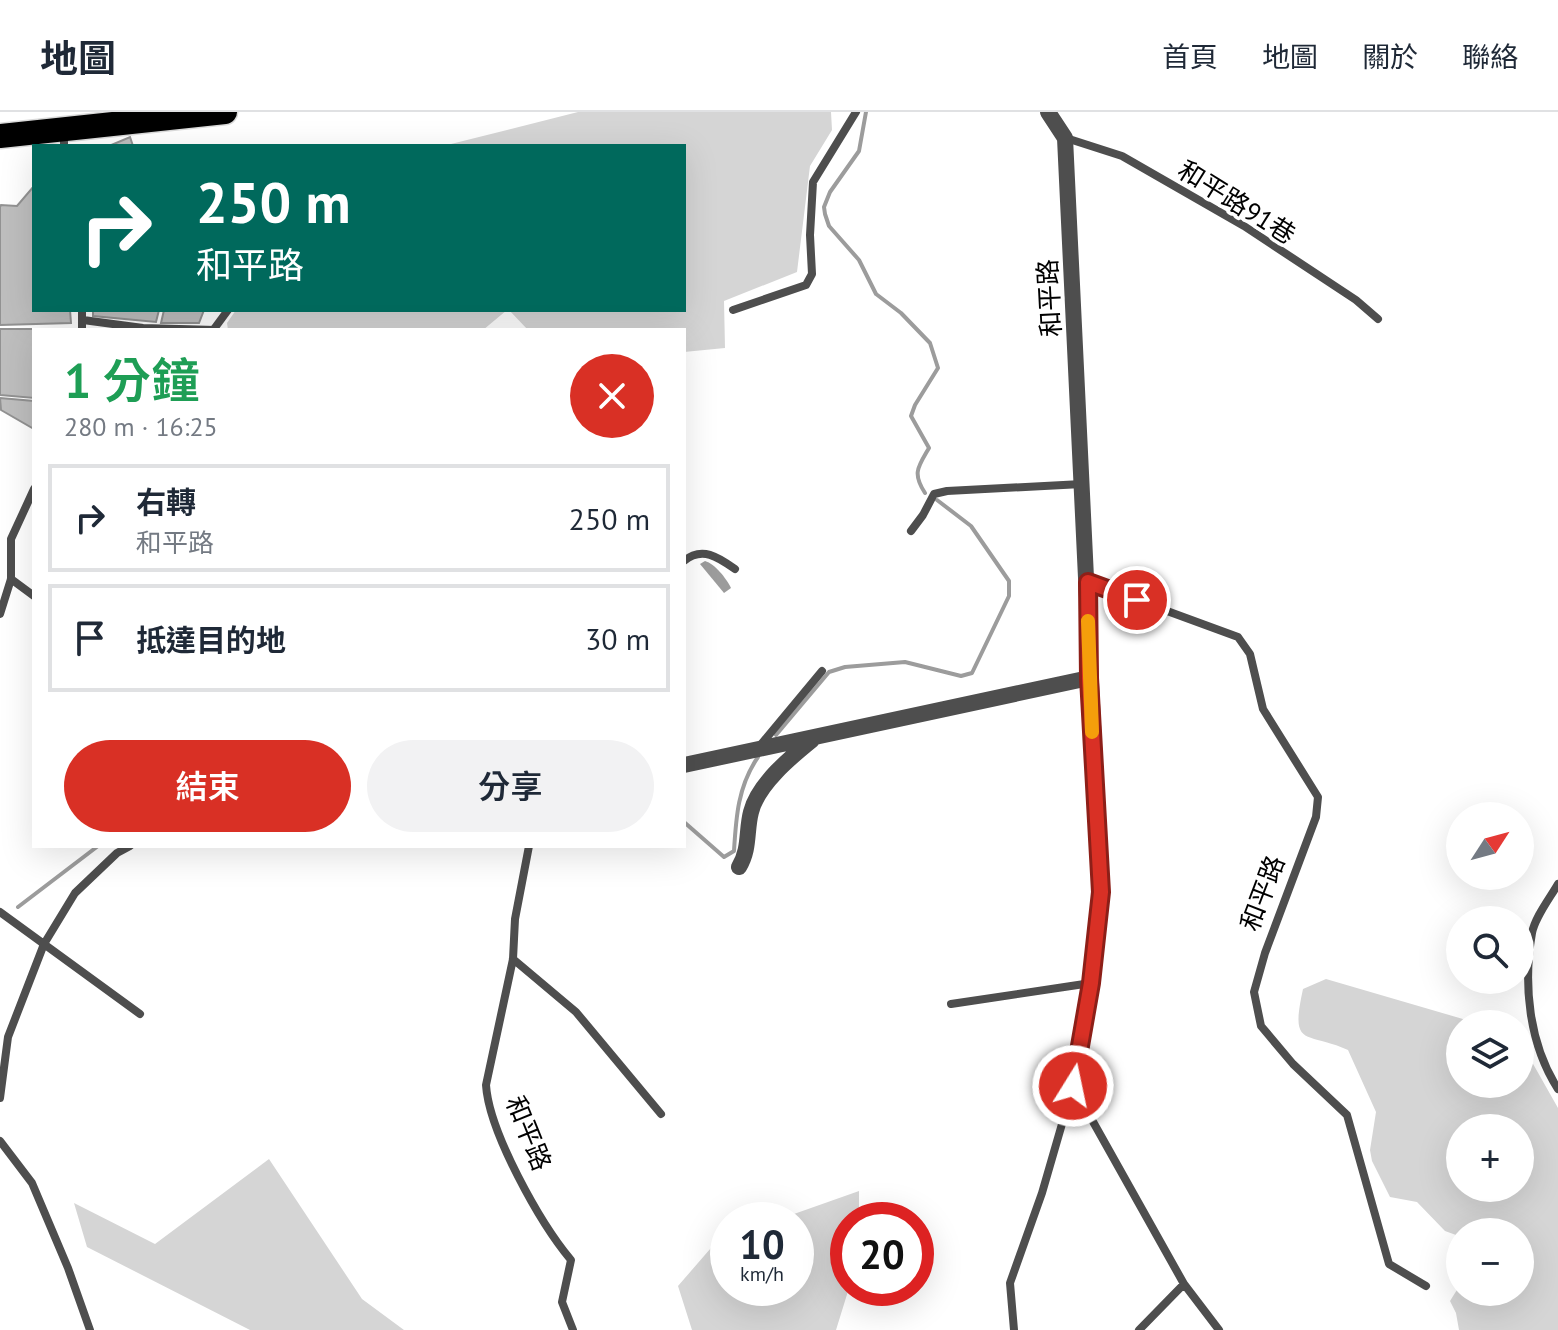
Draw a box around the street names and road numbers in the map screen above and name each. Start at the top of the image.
street label: 和平路91巷 [1172,153,1302,251]
street label: 和平路 [1030,258,1068,338]
street label: 和平路 [1233,851,1291,935]
street label: 和平路 [499,1091,559,1175]

